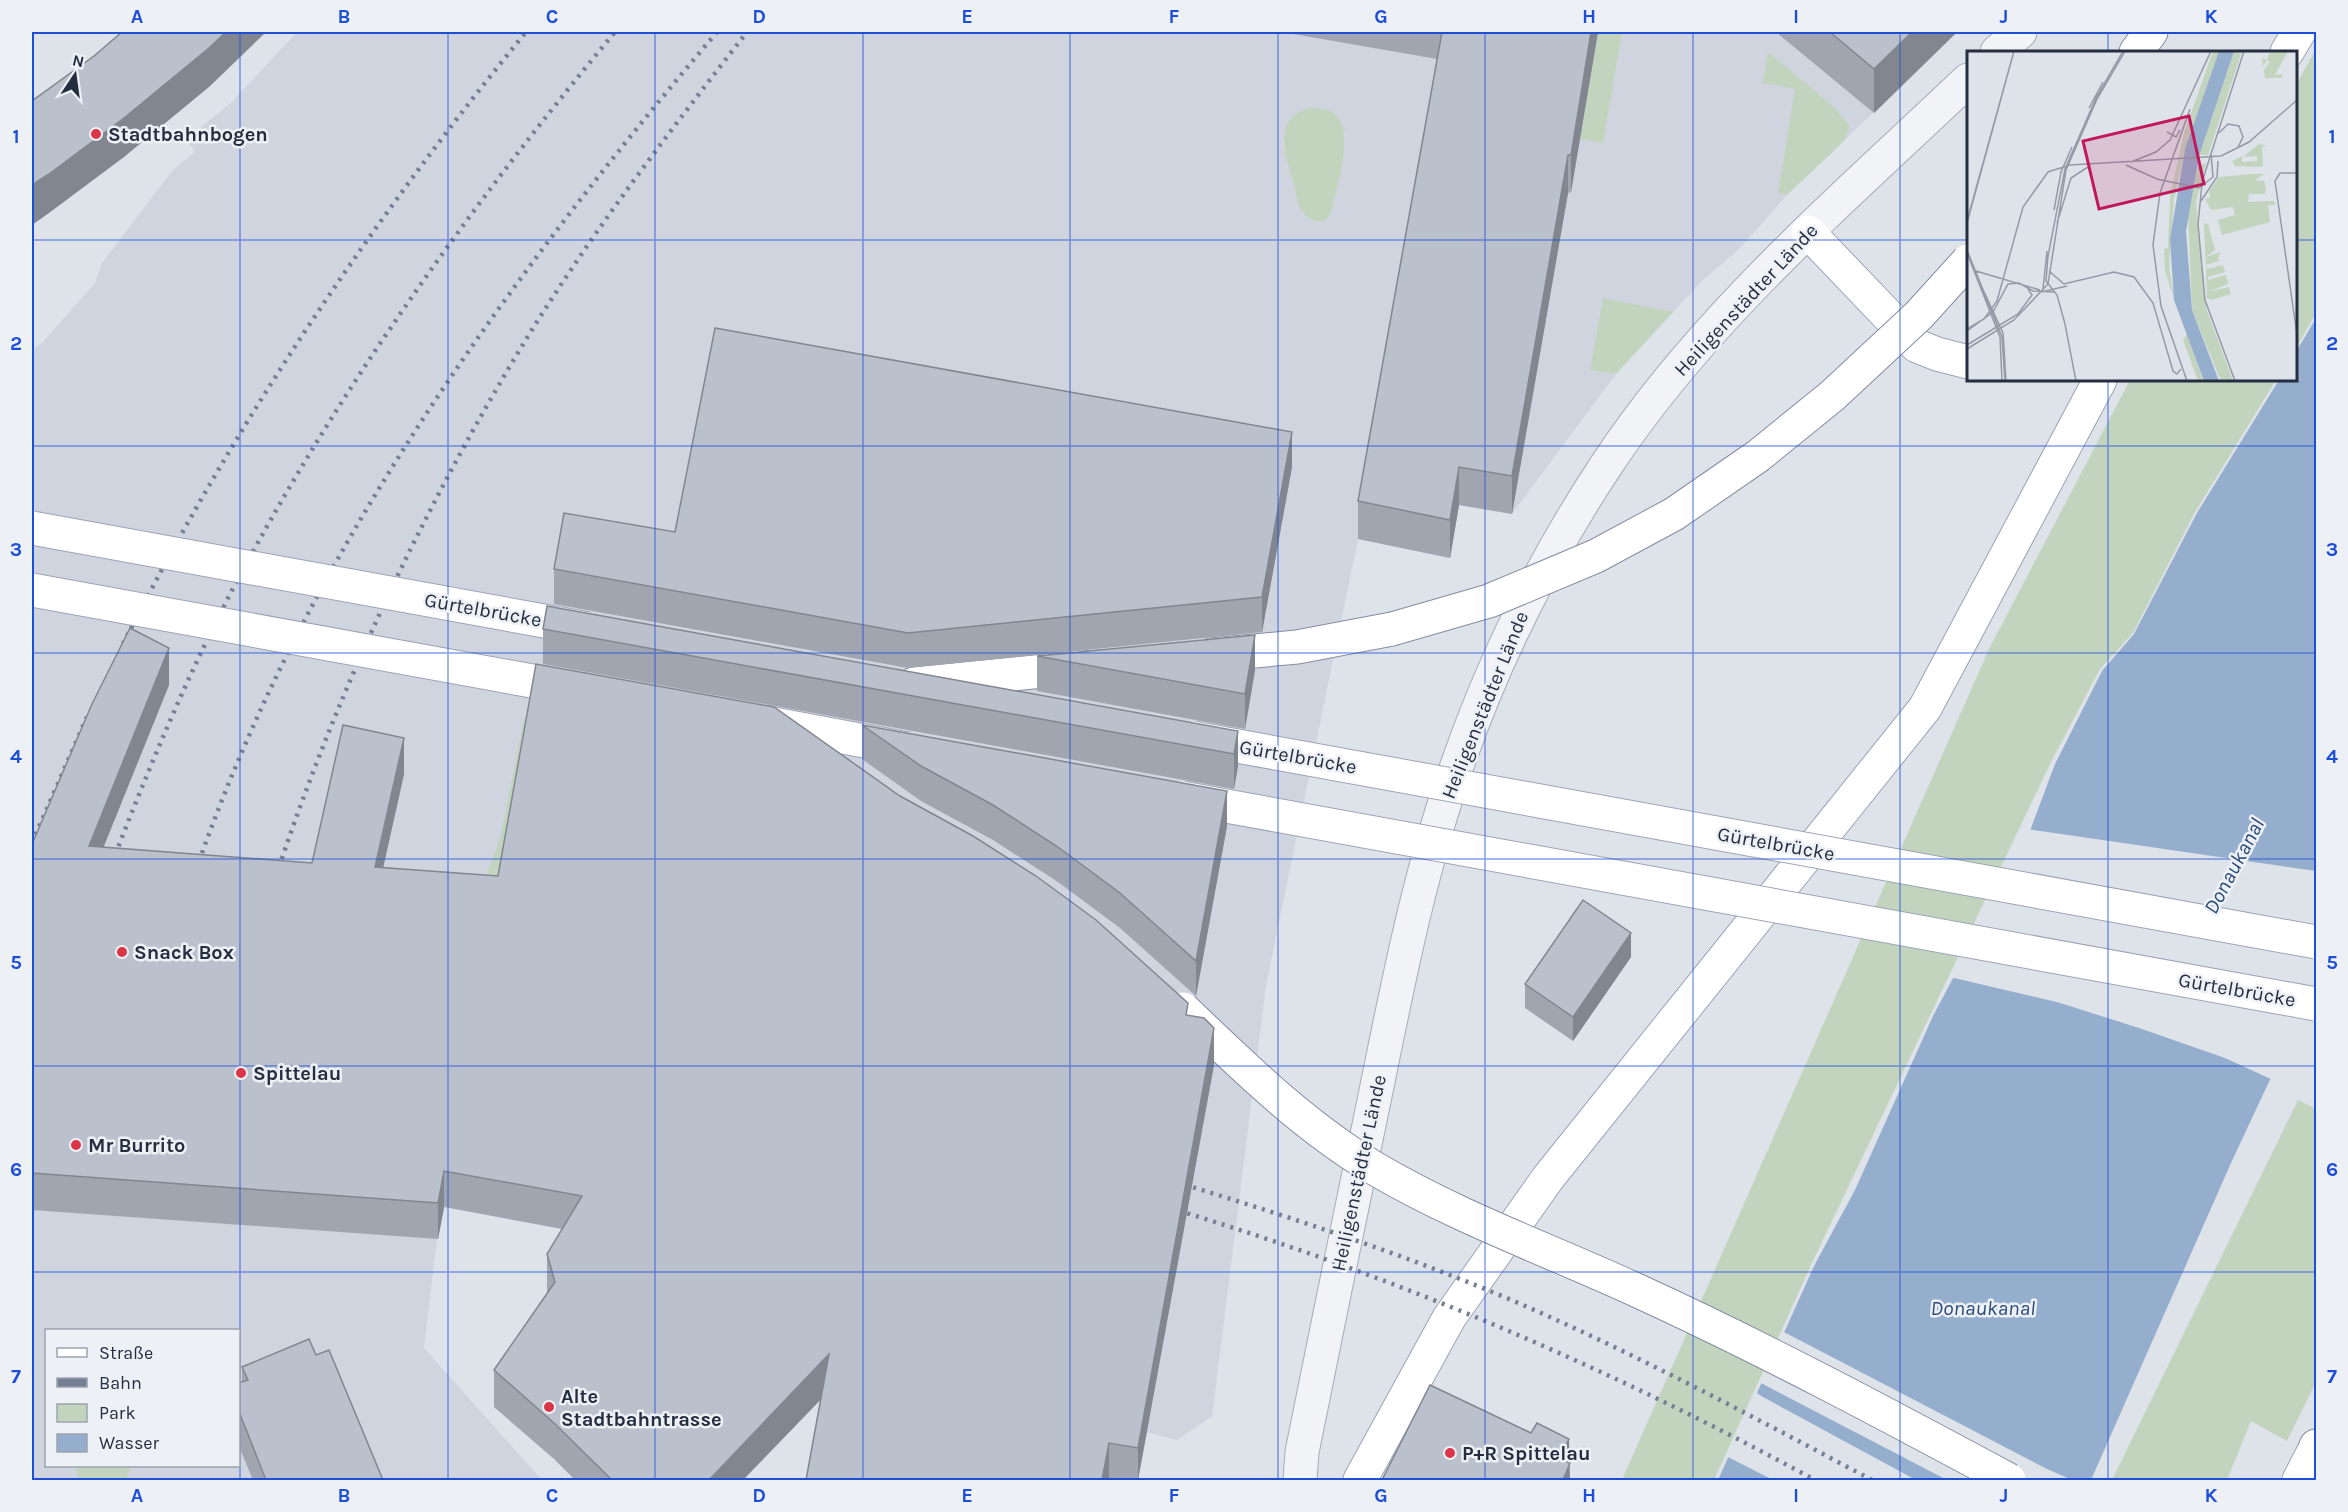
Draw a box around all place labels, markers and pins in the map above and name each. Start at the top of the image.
place label: Stadtbahnbogen [108,123,268,146]
marker: Stadtbahnbogen [89,127,103,141]
place label: Snack Box [134,941,234,964]
marker: Snack Box [115,945,129,959]
place label: Spittelau [253,1062,341,1085]
marker: Spittelau [234,1066,248,1080]
place label: Mr Burrito [88,1134,185,1157]
marker: Mr Burrito [69,1138,83,1152]
place label: Alte Stadtbahntrasse [561,1385,722,1431]
marker: Alte Stadtbahntrasse [542,1400,556,1414]
place label: P+R Spittelau [1462,1442,1591,1465]
marker: P+R Spittelau [1443,1446,1457,1460]

